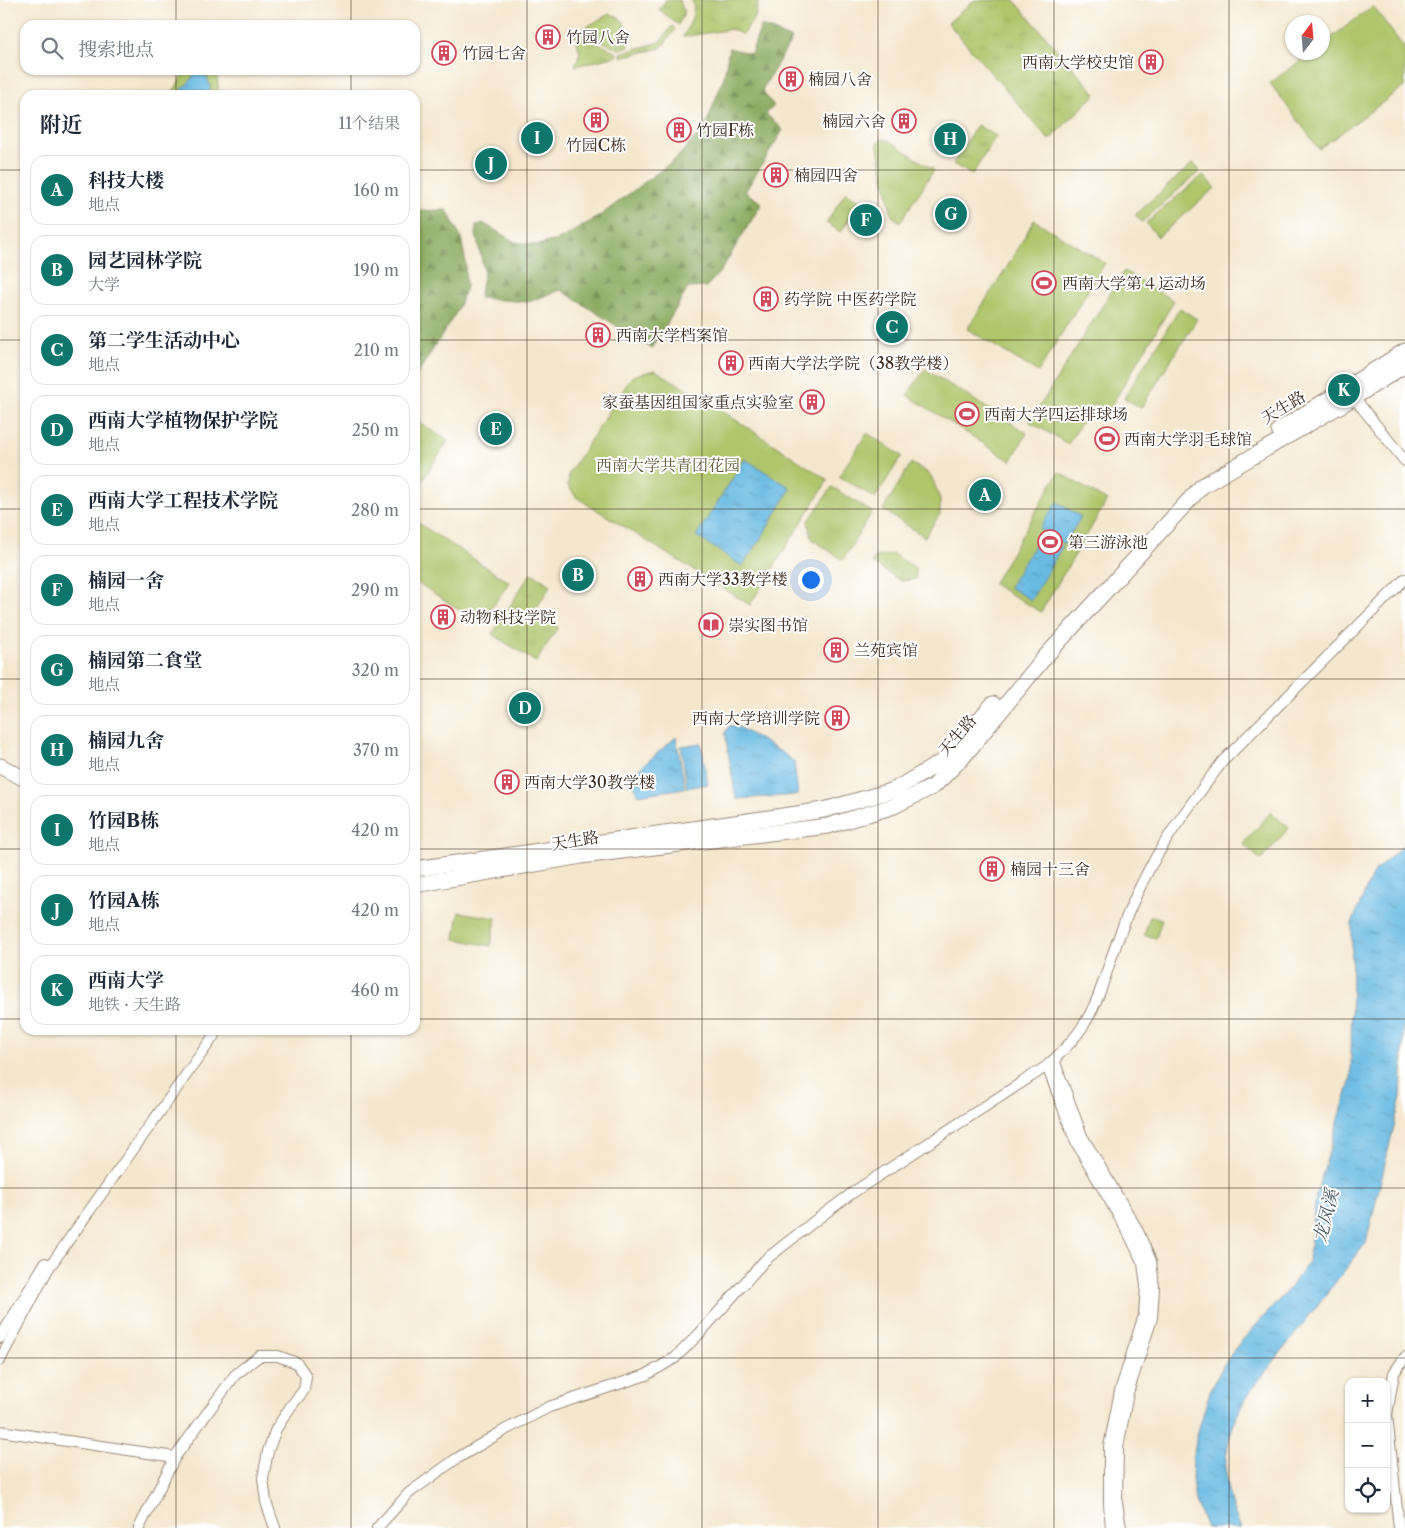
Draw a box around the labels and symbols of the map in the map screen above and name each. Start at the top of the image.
north arrow [1285,15,1330,60]
building icon: 竹园八舍 [535,24,561,50]
place label: 竹园八舍 [566,27,630,47]
building icon: 竹园七舍 [431,40,457,66]
place label: 竹园七舍 [462,43,526,63]
building icon: 西南大学校史馆 [1138,49,1164,75]
place label: 西南大学校史馆 [1022,52,1134,72]
building icon: 楠园八舍 [778,66,804,92]
place label: 楠园八舍 [808,69,872,89]
building icon: 竹园C栋 [583,107,609,133]
building icon: 楠园六舍 [891,108,917,134]
place label: 楠园六舍 [822,111,886,131]
building icon: 竹园F栋 [666,117,692,143]
pin: I [521,119,553,157]
place label: 竹园F栋 [696,120,754,140]
pin: H [934,120,966,158]
place label: 竹园C栋 [566,135,626,155]
pin: J [475,145,507,183]
building icon: 楠园四舍 [763,162,789,188]
place label: 楠园四舍 [794,165,858,185]
pin: G [935,195,967,233]
pin: F [850,201,882,239]
sports icon: 西南大学第４运动场 [1031,270,1057,296]
place label: 西南大学第４运动场 [1062,273,1206,293]
building icon: 药学院 中医药学院 [753,286,779,312]
place label: 药学院 中医药学院 [784,289,916,309]
pin: C [876,308,908,346]
building icon: 西南大学档案馆 [585,322,611,348]
place label: 西南大学档案馆 [616,325,728,345]
building icon: 西南大学法学院（38教学楼） [718,350,744,376]
place label: 西南大学法学院（38教学楼） [748,353,958,373]
pin: K [1328,371,1360,409]
street label: 天生路 [1257,386,1309,428]
building icon: 家蚕基因组国家重点实验室 [799,389,825,415]
place label: 家蚕基因组国家重点实验室 [602,392,794,412]
sports icon: 西南大学四运排球场 [954,401,980,427]
place label: 西南大学四运排球场 [984,404,1128,424]
pin: E [480,410,512,448]
sports icon: 西南大学羽毛球馆 [1094,426,1120,452]
place label: 西南大学羽毛球馆 [1124,429,1252,449]
park label: 西南大学共青团花园 [596,455,740,475]
pin: A [969,476,1001,514]
sports icon: 第三游泳池 [1037,529,1063,555]
place label: 第三游泳池 [1068,532,1148,552]
pin: B [562,556,594,594]
building icon: 西南大学33教学楼 [627,566,653,592]
your location [798,567,824,593]
place label: 西南大学33教学楼 [658,569,788,589]
building icon: 动物科技学院 [430,604,456,630]
place label: 动物科技学院 [460,607,556,627]
library icon: 崇实图书馆 [698,612,724,638]
place label: 崇实图书馆 [728,615,808,635]
building icon: 兰苑宾馆 [823,637,849,663]
place label: 兰苑宾馆 [854,640,918,660]
pin: D [509,689,541,727]
building icon: 西南大学培训学院 [824,705,850,731]
place label: 西南大学培训学院 [692,708,820,728]
street label: 天生路 [934,710,980,760]
building icon: 西南大学30教学楼 [494,769,520,795]
place label: 西南大学30教学楼 [524,772,655,792]
street label: 天生路 [550,826,600,854]
building icon: 楠园十三舍 [979,856,1005,882]
place label: 楠园十三舍 [1010,859,1090,879]
water label: 龙凤溪 [1309,1185,1344,1245]

